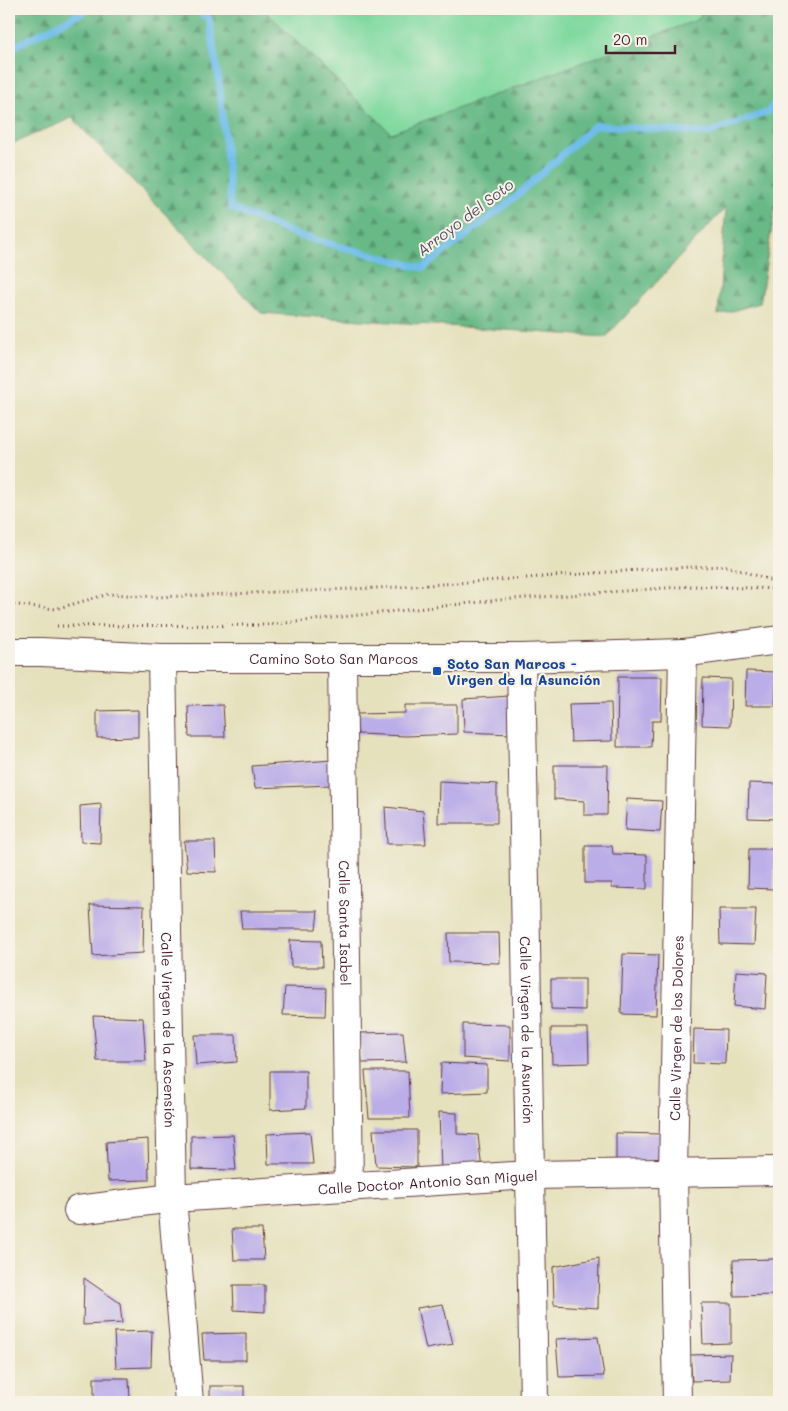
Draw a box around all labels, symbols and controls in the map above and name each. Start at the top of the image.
scale bar [606,22,674,54]
text: 20 m [613,29,647,49]
water label: Arroyo del Soto [413,174,517,260]
street label: Camino Soto San Marcos [249,649,418,668]
place label: Soto San Marcos - Virgen de la Asunción [447,654,600,689]
marker: Soto San Marcos - Virgen de la Asunción [431,665,443,677]
street label: Calle Santa Isabel [335,860,356,986]
street label: Calle Virgen de la Ascensión [158,932,180,1128]
street label: Calle Virgen de los Dolores [665,935,687,1121]
street label: Calle Virgen de la Asunción [516,936,539,1124]
street label: Calle Doctor Antonio San Miguel [317,1165,538,1198]

